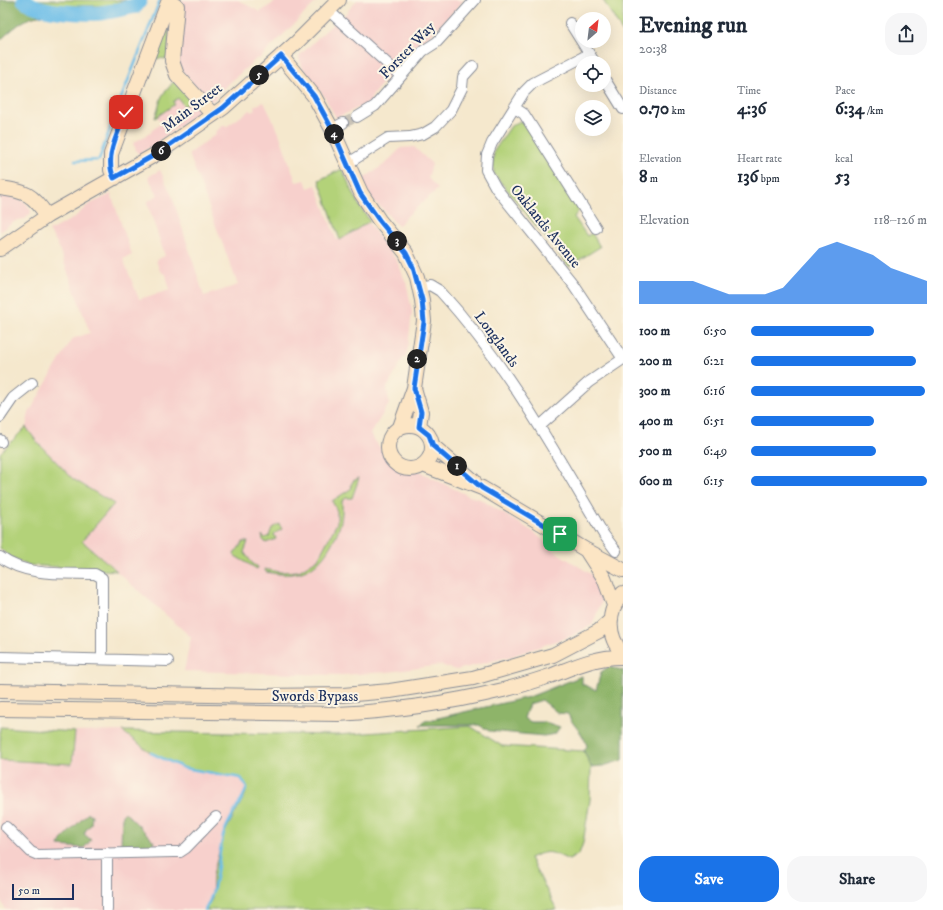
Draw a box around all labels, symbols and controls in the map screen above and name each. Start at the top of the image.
north arrow [575,12,611,48]
map controls [575,12,611,136]
text: Evening run [639,12,747,39]
button: share [885,13,927,55]
street label: Forster Way [375,17,440,83]
text: 20:38 [639,41,667,57]
button: locate [575,56,611,92]
pin: 5 [249,65,269,85]
text: 5 [256,68,262,82]
street label: Main Street [158,78,226,136]
text: Distance [639,84,677,98]
text: Time [737,84,761,98]
text: Pace [835,84,855,98]
pin [109,95,143,129]
text: 0.70 [639,98,669,120]
text: 4:36 [737,98,766,120]
text: 6:34 [835,98,864,120]
button: layers [575,100,611,136]
icon: check [115,101,137,123]
text: km [669,104,685,118]
text: /km [864,104,884,118]
pin: 4 [324,124,344,144]
text: 4 [331,127,337,141]
pin: 6 [151,141,171,161]
text: 6 [158,144,164,158]
text: Elevation [639,152,682,166]
text: Heart rate [737,152,782,166]
text: kcal [835,152,853,166]
text: 8 [639,166,648,188]
text: 136 [737,166,758,188]
text: 53 [835,166,850,188]
text: m [648,172,658,186]
text: bpm [758,172,780,186]
street label: Oaklands Avenue [506,181,585,272]
text: Elevation [639,212,689,228]
text: 118–126 m [874,212,927,228]
pin: 3 [387,231,407,251]
text: 3 [395,234,399,248]
street label: Longlands [470,308,523,371]
text: 100 m [639,323,670,339]
text: 6:50 [703,323,727,339]
pin: 2 [407,349,427,369]
text: 2 [414,352,420,366]
text: 200 m [639,353,672,369]
text: 6:21 [703,353,724,369]
text: 300 m [639,383,670,399]
text: 6:16 [703,383,725,399]
text: 400 m [639,413,673,429]
text: 6:51 [703,413,724,429]
text: 500 m [639,443,672,459]
text: 6:49 [703,443,727,459]
pin: 1 [447,456,467,476]
text: 1 [455,459,459,473]
text: 600 m [639,473,672,489]
text: 6:15 [703,473,724,489]
pin [543,517,577,551]
icon: arrive [549,523,571,545]
street label: Swords Bypass [272,687,358,706]
button: Save [639,856,779,902]
button: Share [787,856,927,902]
scale bar [12,882,74,901]
text: 50 m [18,884,40,898]

